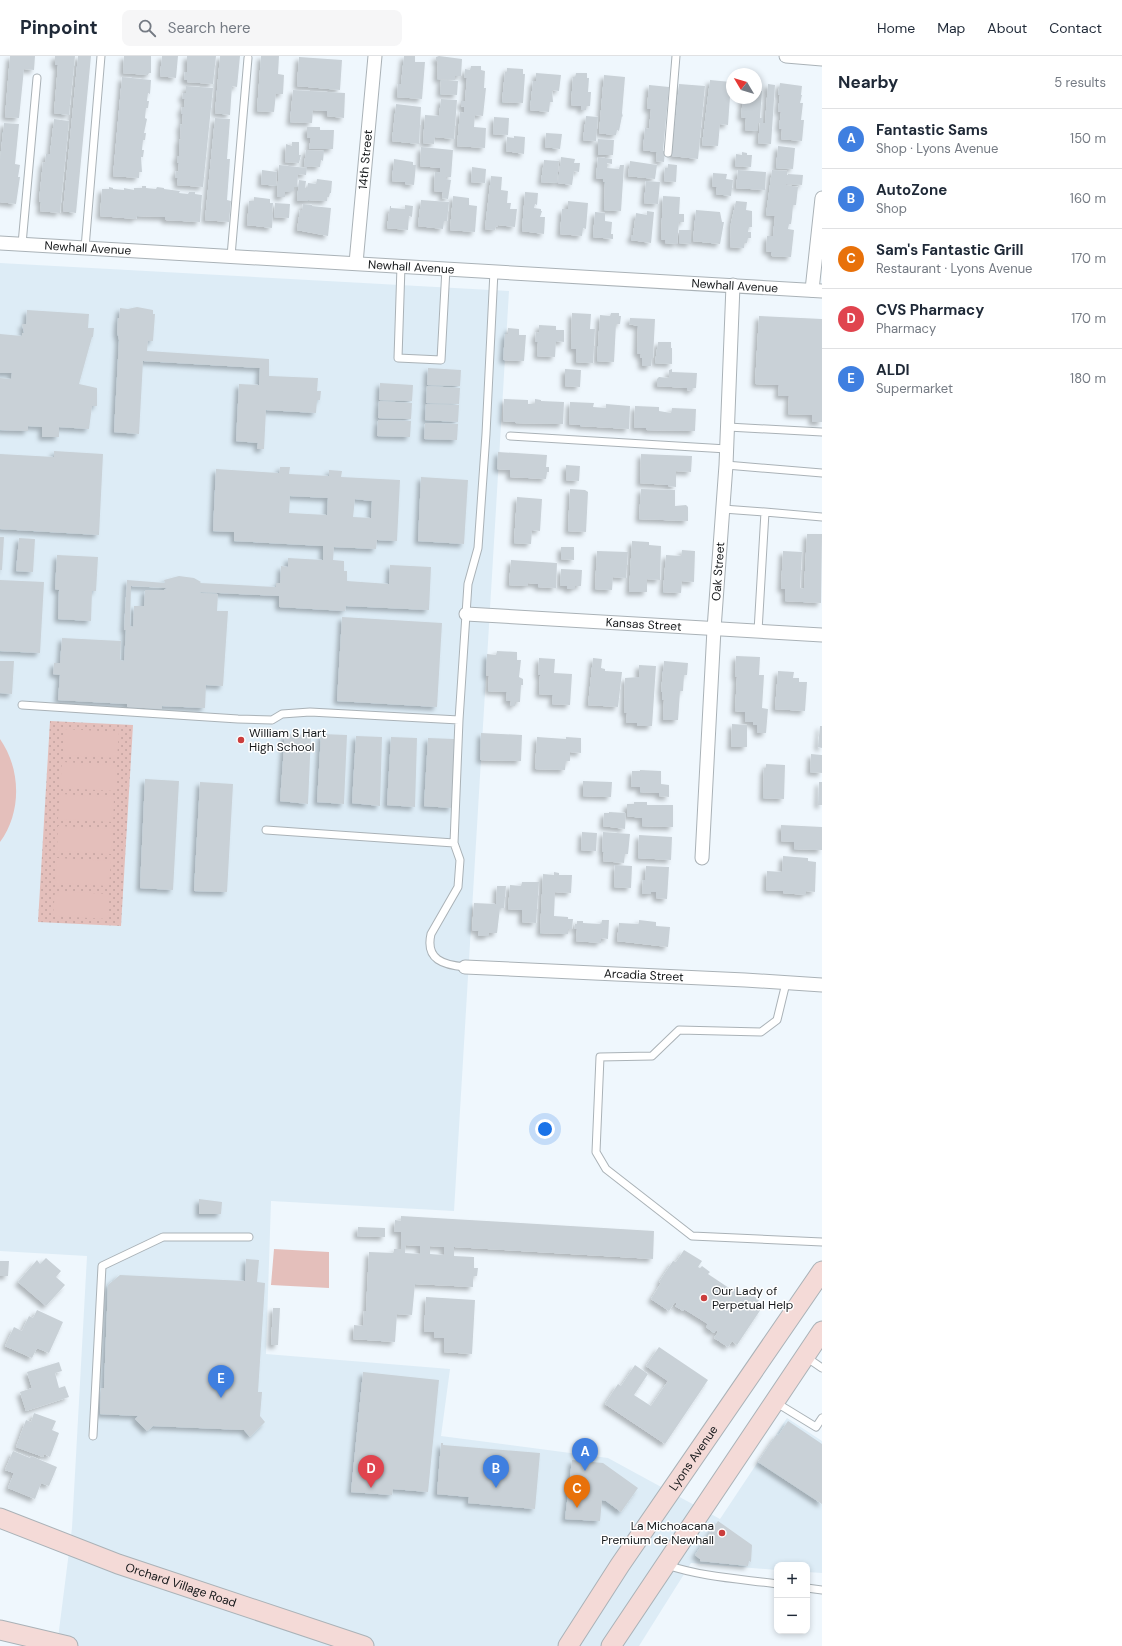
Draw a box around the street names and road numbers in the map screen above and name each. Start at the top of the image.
street label: 14th Street [355,129,376,190]
street label: Newhall Avenue [44,238,132,259]
street label: Newhall Avenue [367,256,455,278]
street label: Newhall Avenue [691,275,779,296]
street label: Oak Street [708,541,728,602]
street label: Kansas Street [605,614,682,635]
street label: Arcadia Street [604,965,684,985]
street label: Lyons Avenue [665,1422,722,1494]
street label: Orchard Village Road [123,1559,239,1611]

